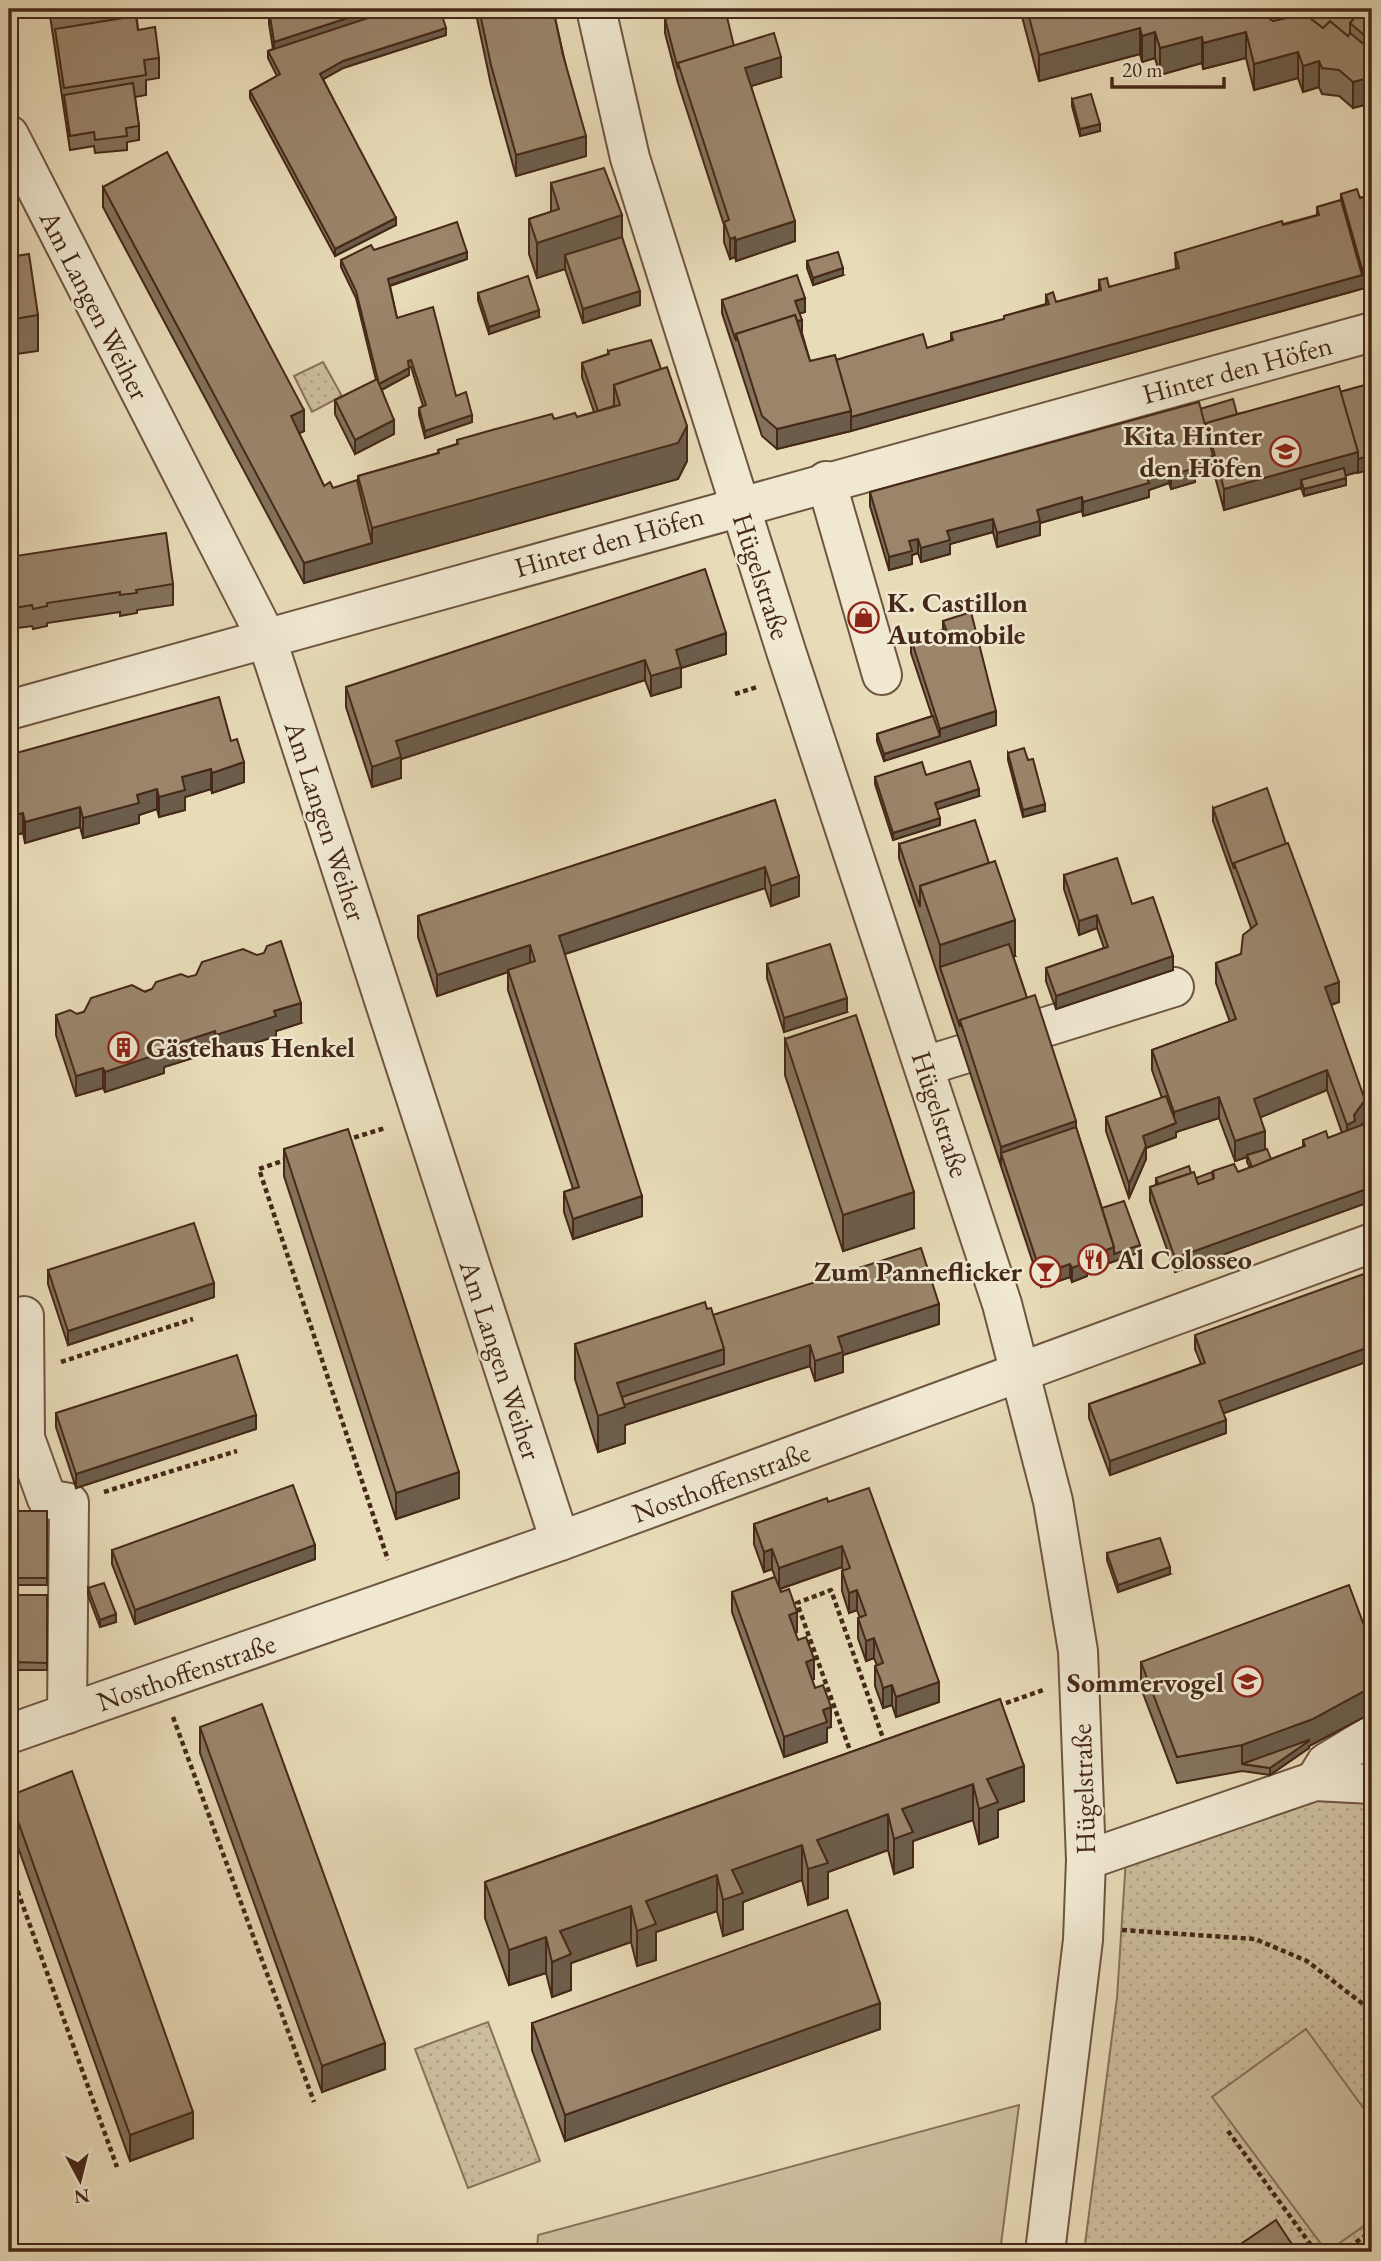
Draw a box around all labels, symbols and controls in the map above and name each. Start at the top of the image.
scale bar [1112,46,1224,90]
text: 20 m [1122,56,1163,83]
street label: Am Langen Weiher [31,203,159,406]
street label: Hinter den Höfen [1138,326,1336,412]
place label: Kita Hinter den Höfen [1123,417,1262,485]
school or university icon: Kita Hinter den Höfen [1268,434,1302,468]
street label: Hinter den Höfen [510,497,708,585]
street label: Hügelstraße [725,508,799,644]
place label: K. Castillon Automobile [886,584,1028,652]
shop icon: K. Castillon Automobile [847,601,881,635]
street label: Am Langen Weiher [276,716,375,926]
place label: Gästehaus Henkel [146,1029,355,1065]
building icon: Gästehaus Henkel [106,1030,140,1064]
street label: Hügelstraße [904,1046,978,1182]
place label: Al Colosseo [1115,1241,1252,1277]
restaurant icon: Al Colosseo [1076,1242,1110,1276]
place label: Zum Panneflicker [814,1253,1022,1289]
bar icon: Zum Panneflicker [1028,1254,1062,1288]
street label: Am Langen Weiher [451,1255,550,1465]
street label: Nosthoffenstraße [627,1433,815,1531]
street label: Nosthoffenstraße [92,1625,280,1719]
place label: Sommervogel [1067,1664,1224,1700]
school or university icon: Sommervogel [1230,1665,1264,1699]
street label: Hügelstraße [1063,1723,1103,1855]
north arrow [46,2146,116,2216]
text: N [72,2183,91,2210]

